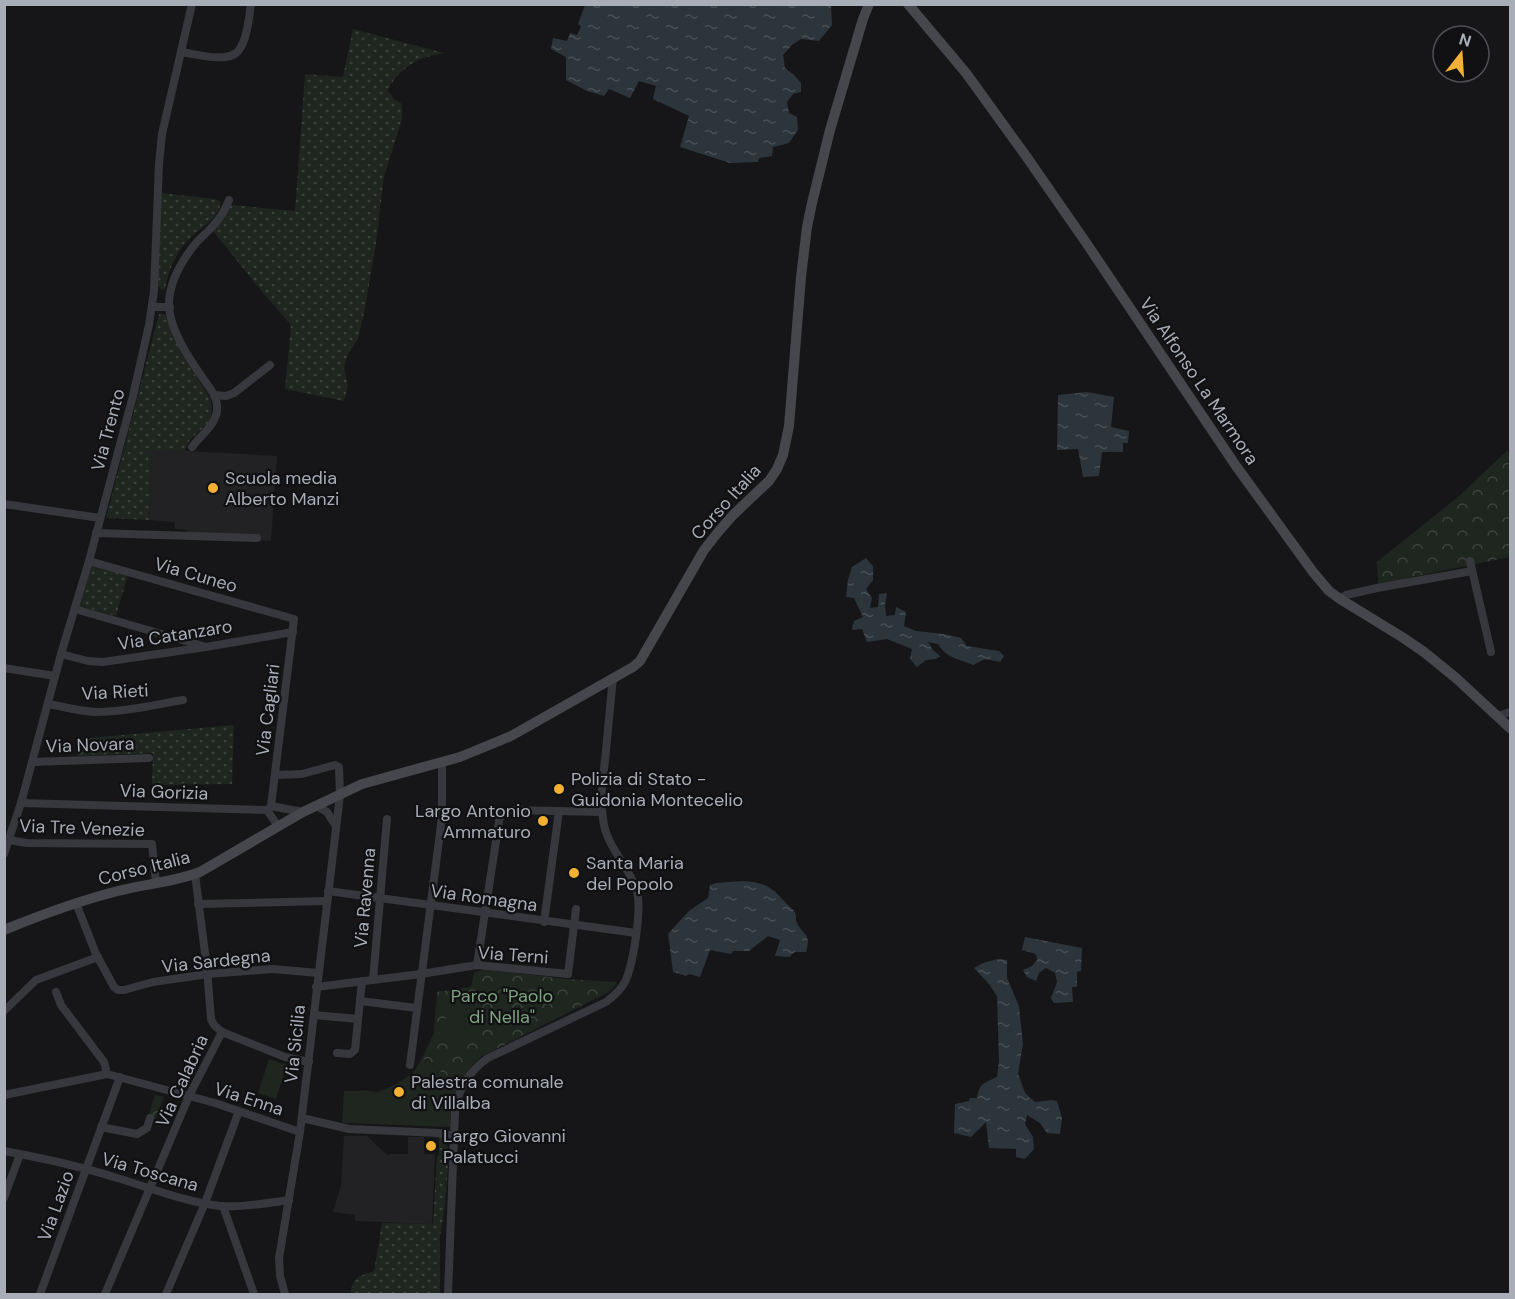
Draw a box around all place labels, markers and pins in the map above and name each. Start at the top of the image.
place label: Scuola media Alberto Manzi [225,466,339,511]
marker: Scuola media Alberto Manzi [206,481,220,495]
place label: Polizia di Stato - Guidonia Montecelio [571,767,743,812]
marker: Polizia di Stato - Guidonia Montecelio [552,782,566,796]
place label: Largo Antonio Ammaturo [415,799,531,844]
marker: Largo Antonio Ammaturo [536,814,550,828]
place label: Santa Maria del Popolo [586,851,684,896]
marker: Santa Maria del Popolo [567,866,581,880]
place label: Palestra comunale di Villalba [411,1070,564,1115]
marker: Palestra comunale di Villalba [392,1085,406,1099]
place label: Largo Giovanni Palatucci [443,1124,566,1169]
marker: Largo Giovanni Palatucci [424,1139,438,1153]

